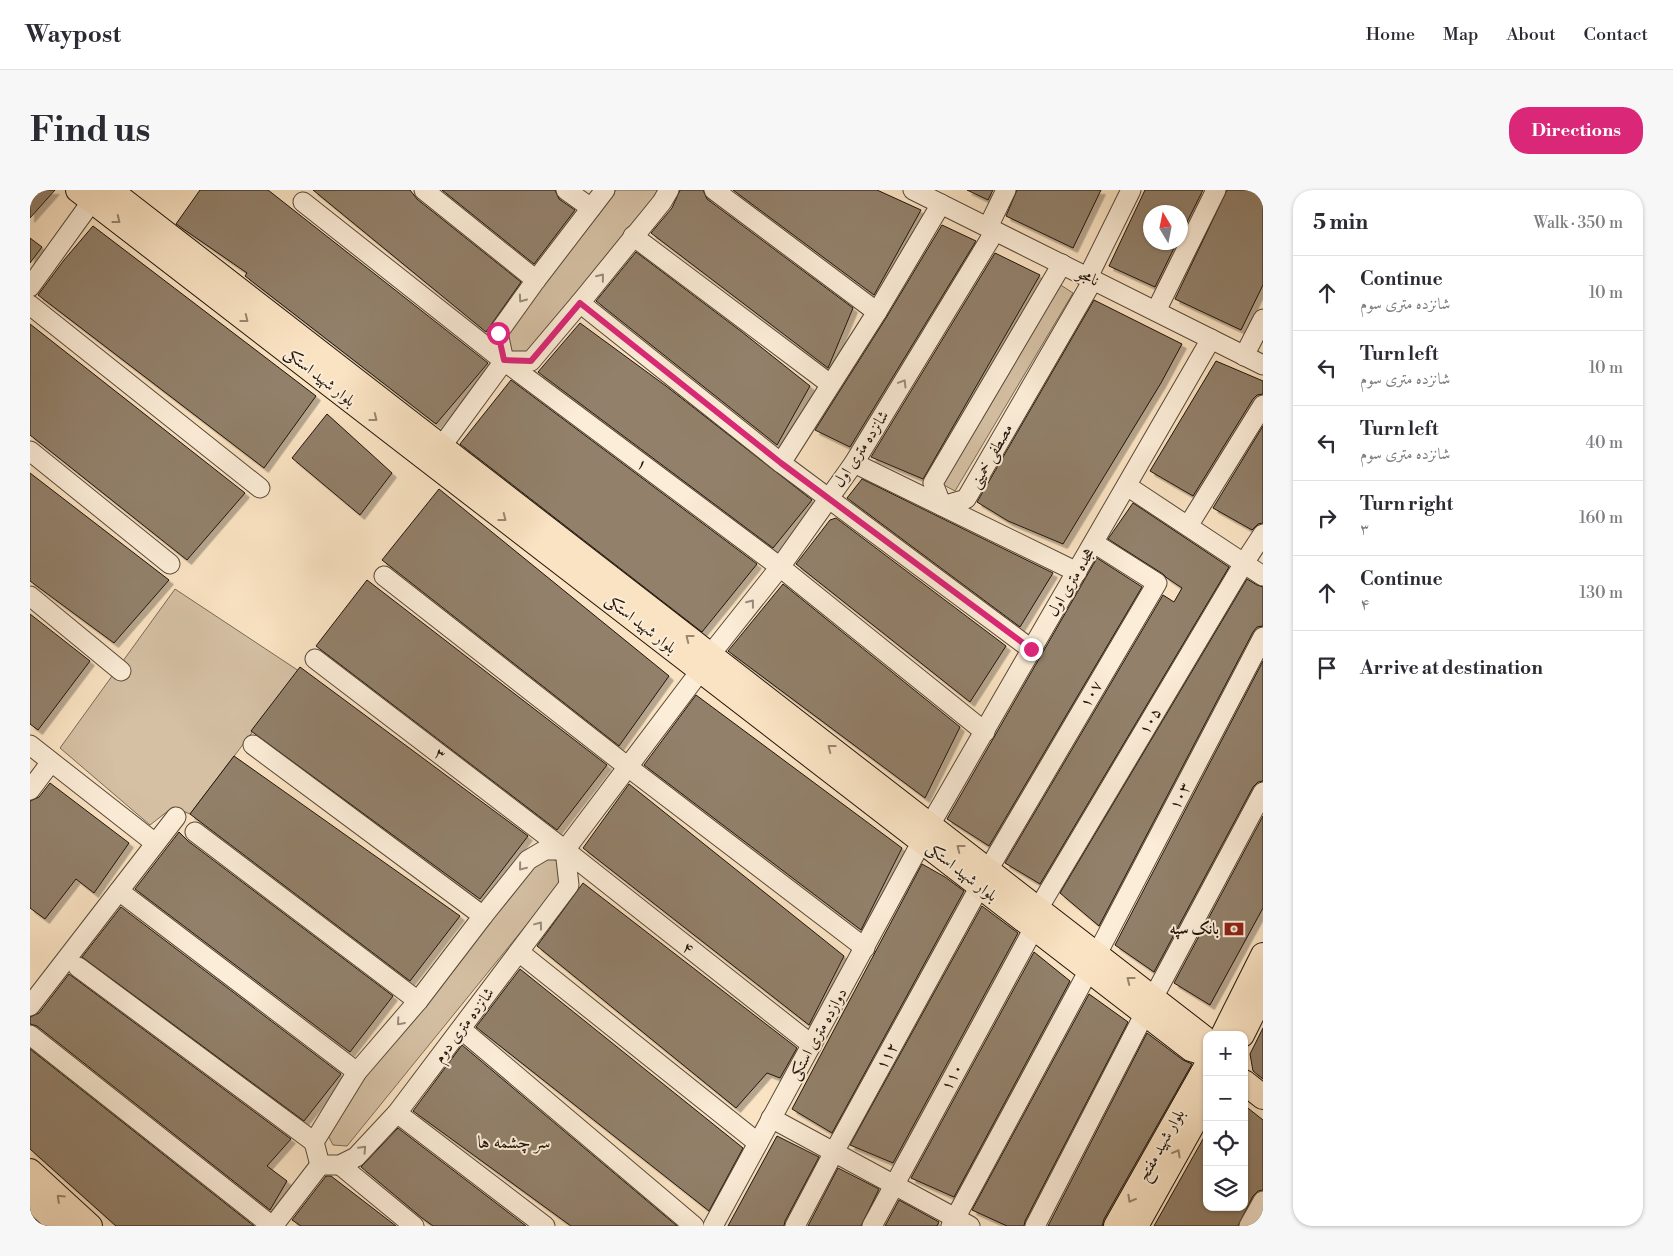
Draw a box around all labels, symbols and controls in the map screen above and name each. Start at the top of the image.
text: Waypost [25,20,121,50]
text: Home [1366,23,1415,46]
text: Map [1443,23,1479,46]
text: About [1507,23,1556,46]
text: Contact [1584,23,1648,46]
button: Directions [1509,107,1643,154]
text: Find us [30,109,150,152]
north arrow [1143,205,1188,250]
text: 5 min [1313,210,1368,236]
text: Walk · 350 m [1534,213,1623,233]
one-way arrow [111,214,120,223]
street label: نامجو [1072,262,1102,291]
text: Continue [1360,267,1443,291]
one-way arrow [595,274,603,283]
icon: ahead [1313,279,1341,307]
text: 10 m [1589,283,1623,303]
one-way arrow [519,293,528,302]
text: شانزده متری سوم [1360,294,1450,314]
one-way arrow [239,313,249,322]
route start [487,322,510,345]
text: Turn left [1360,342,1439,366]
street label: بلوار شهید استکی [280,343,360,412]
icon: left [1313,354,1341,382]
text: 10 m [1589,358,1623,378]
text: شانزده متری سوم [1360,369,1450,389]
one-way arrow [896,379,906,388]
street label: شانزده متری اول [829,407,893,491]
one-way arrow [368,413,377,421]
text: Turn left [1360,417,1439,441]
street label: مصطفی خمینی [964,420,1018,492]
icon: left [1313,429,1341,457]
text: 40 m [1586,433,1623,453]
text: شانزده متری سوم [1360,444,1450,464]
street label: ۱ [632,453,652,475]
text: Turn right [1360,492,1453,516]
icon: right [1313,504,1341,532]
text: 160 m [1579,508,1623,528]
one-way arrow [497,512,506,521]
text: ۳ [1360,519,1369,539]
street label: هجده متری اول [1043,544,1099,620]
text: Continue [1360,567,1443,591]
icon: ahead [1313,579,1341,607]
text: 130 m [1579,583,1623,603]
street label: بلوار شهید استکی [601,590,681,659]
text: ۴ [1360,594,1369,614]
one-way arrow [746,600,754,609]
one-way arrow [686,636,695,644]
route end [1020,638,1043,661]
icon: arrive [1313,654,1341,682]
text: Arrive at destination [1360,656,1543,680]
street label: ۱۰۷ [1075,677,1107,711]
street label: ۱۰۵ [1134,704,1166,738]
street label: ۳ [430,743,450,765]
one-way arrow [828,746,837,754]
street label: ۱۰۳ [1165,779,1195,813]
street label: بلوار شهید استکی [922,838,1002,907]
one-way arrow [956,845,966,854]
one-way arrow [519,861,527,870]
bank icon: بانک سپه [1223,918,1245,940]
place label: بانک سپه [1170,919,1219,940]
one-way arrow [533,921,542,931]
street label: ۴ [678,937,698,959]
one-way arrow [1127,977,1136,985]
street label: شانزده متری دوم [429,983,502,1069]
street label: دوازده متری استکی [784,984,852,1084]
one-way arrow [397,1017,406,1026]
map controls [1203,1031,1248,1211]
button: + [1203,1031,1248,1076]
street label: ۱۱۲ [871,1039,903,1073]
street label: ۱۱۰ [936,1060,968,1094]
button: − [1203,1076,1248,1121]
street label: بلوار شهید مفتح [1133,1105,1192,1186]
button: locate [1203,1121,1248,1166]
district label: سر چشمه ها [478,1131,551,1154]
one-way arrow [357,1146,366,1155]
one-way arrow [1170,1149,1180,1158]
button: layers [1203,1166,1248,1211]
one-way arrow [1127,1193,1137,1202]
one-way arrow [56,1195,65,1204]

